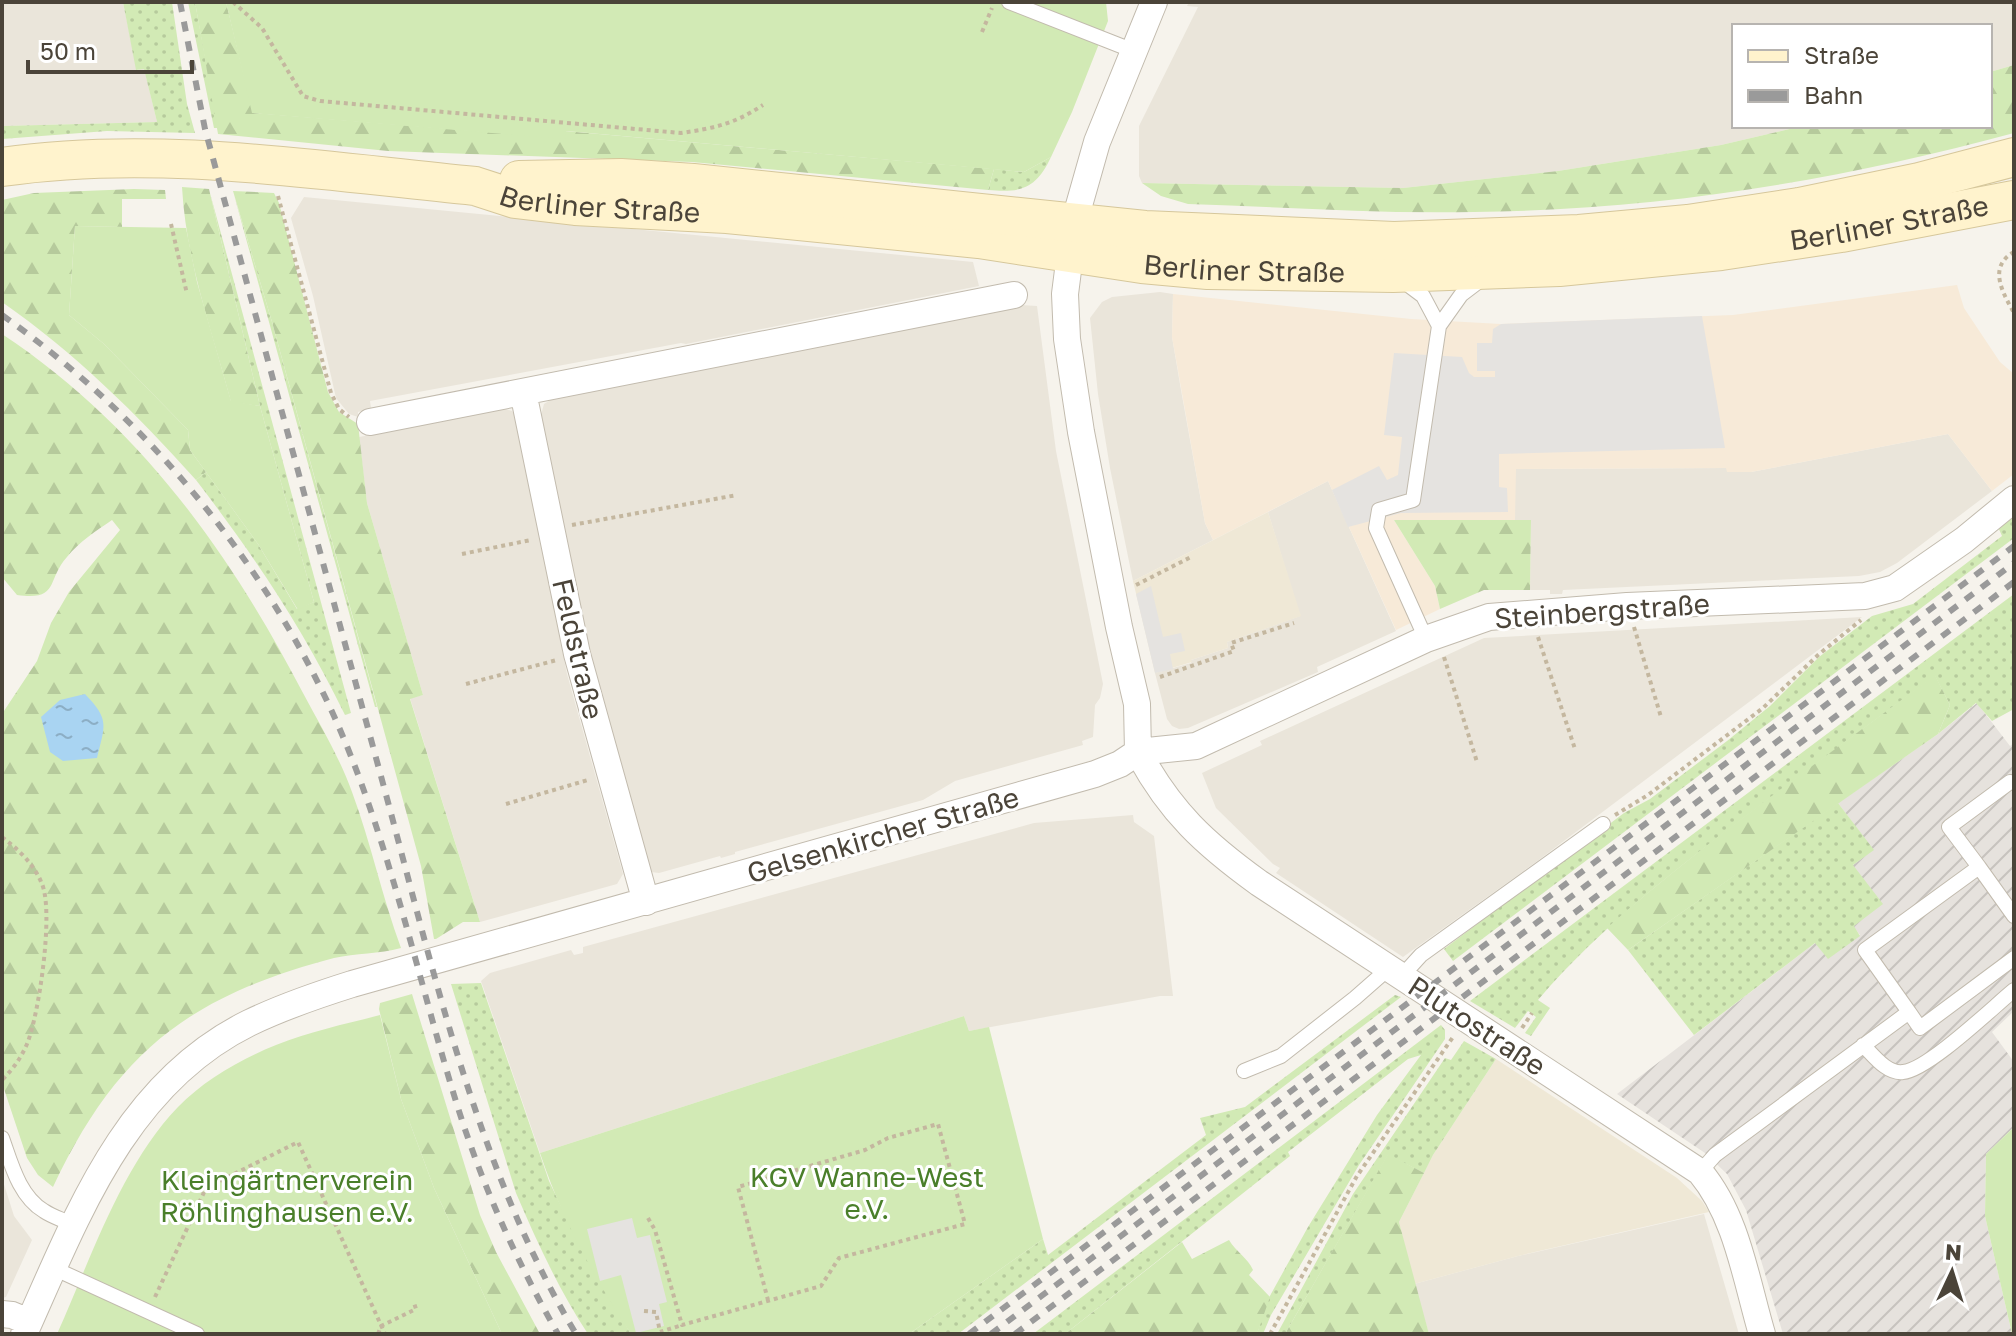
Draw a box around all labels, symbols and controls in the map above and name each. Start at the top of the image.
scale bar [28,24,192,74]
legend [1732,24,1992,128]
text: 50 m [40,36,96,65]
text: Straße [1804,40,1879,69]
text: Bahn [1804,80,1863,109]
street label: Berliner Straße [495,178,701,229]
street label: Berliner Straße [1787,188,1991,257]
street label: Berliner Straße [1142,247,1345,288]
street label: Feldstraße [546,575,611,723]
street label: Steinbergstraße [1493,587,1711,634]
street label: Gelsenkircher Straße [743,780,1023,889]
street label: Plutostraße [1402,969,1552,1082]
park label: KGV Wanne-West e.V. [750,1160,984,1225]
park label: Kleingärtnerverein Röhlinghausen e.V. [160,1163,414,1228]
north arrow [1912,1232,1992,1312]
text: N [1944,1237,1963,1266]

